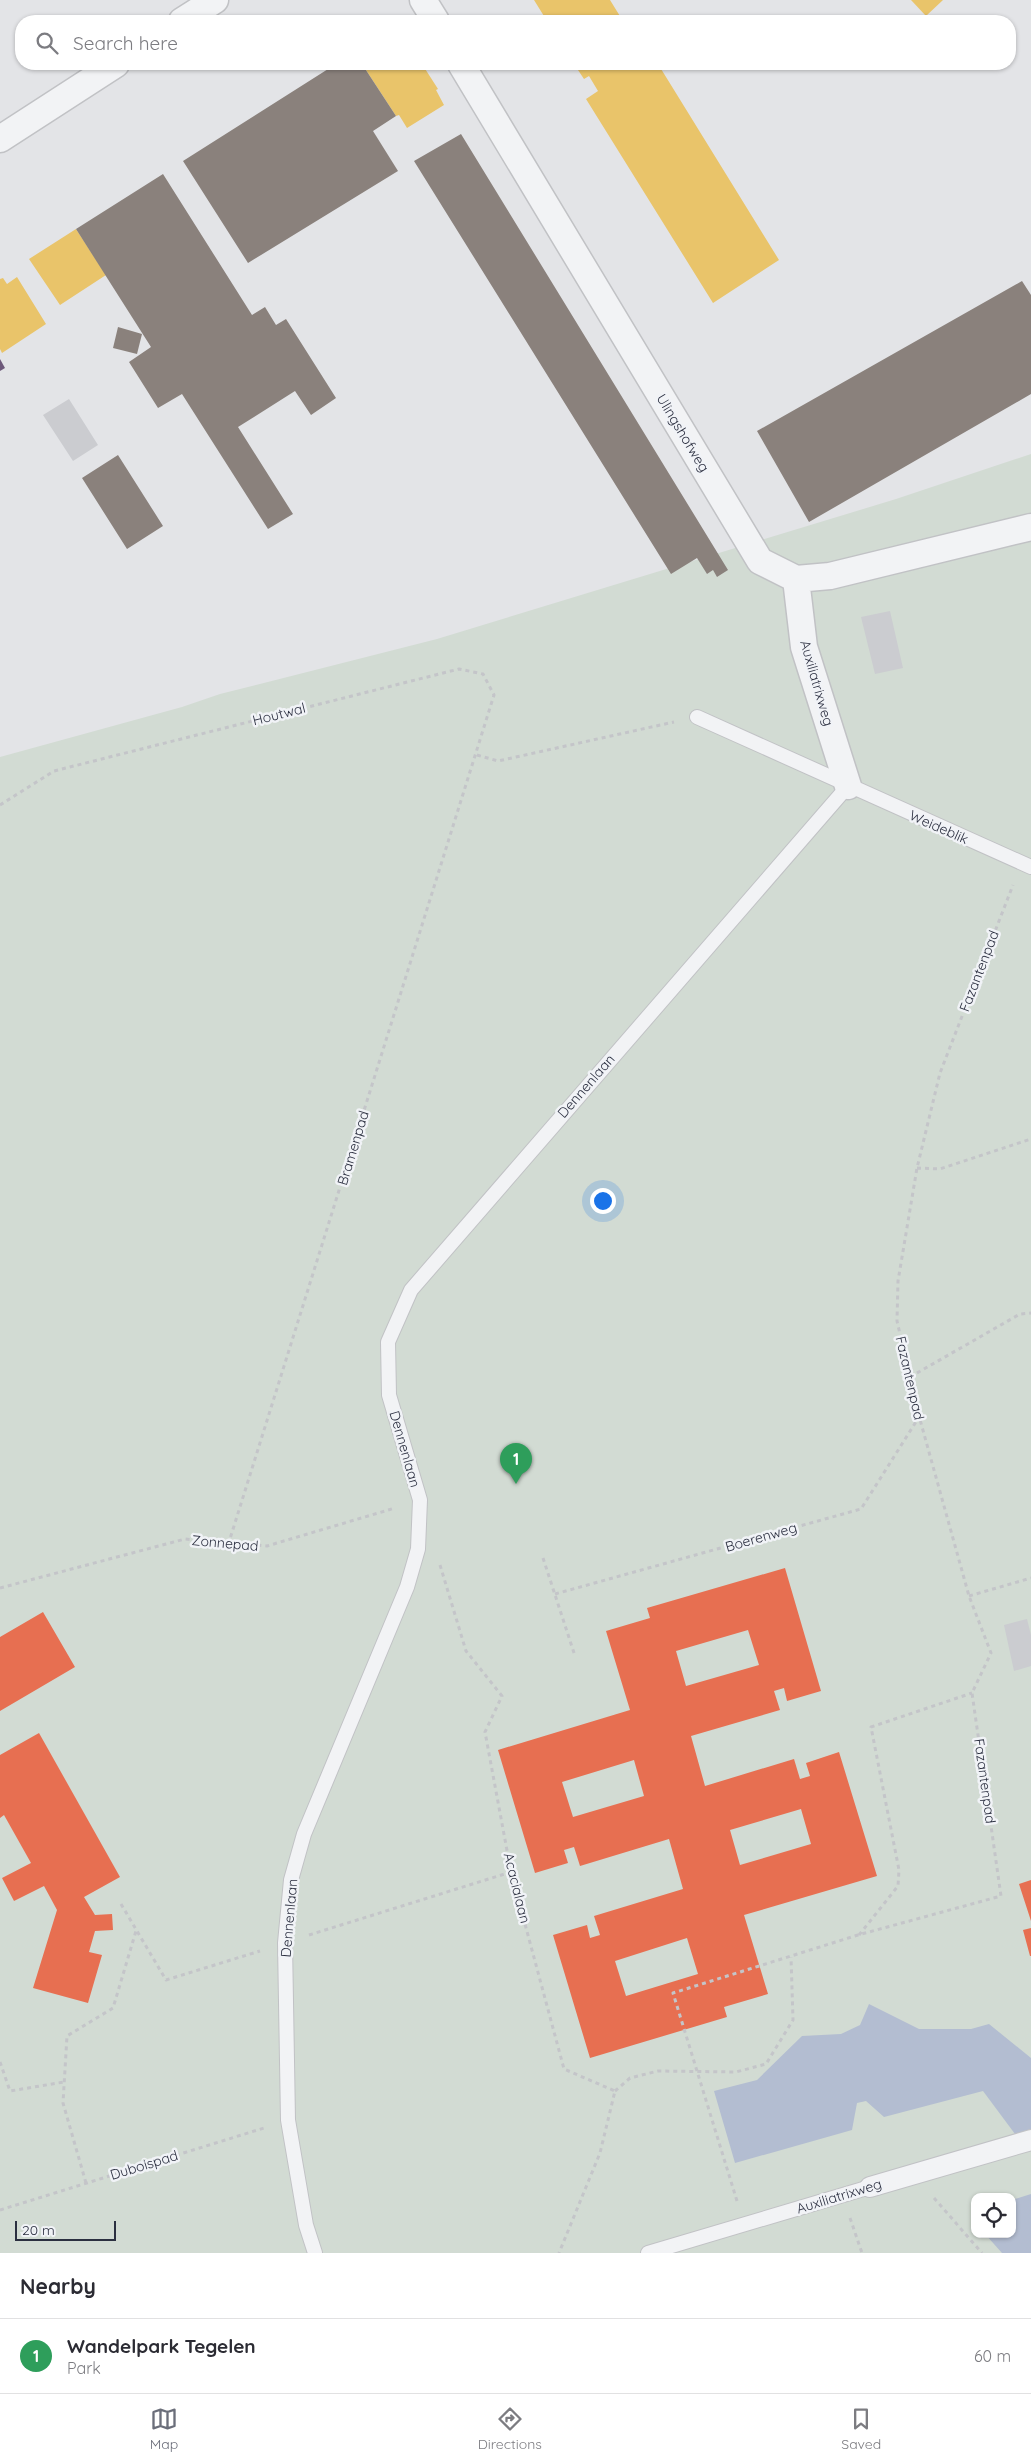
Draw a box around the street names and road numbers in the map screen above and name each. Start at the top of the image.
street label: Ulingshofweg [653,391,713,475]
street label: Auxiliatrixweg [796,638,838,728]
street label: Houtwal [251,699,307,729]
street label: Weideblik [907,806,971,848]
street label: Fazantenpad [955,928,1003,1014]
street label: Dennenlaan [553,1050,619,1122]
street label: Bramenpad [333,1109,373,1187]
street label: Fazantenpad [892,1334,928,1422]
street label: Dennenlaan [386,1409,424,1489]
street label: Boerenweg [723,1518,799,1556]
street label: Zonnepad [191,1531,259,1555]
street label: Fazantenpad [970,1737,1000,1825]
street label: Acacialaan [500,1851,534,1925]
street label: Dennenlaan [277,1878,301,1958]
street label: Duboispad [108,2146,180,2184]
street label: Auxiliatrixweg [794,2174,884,2218]

